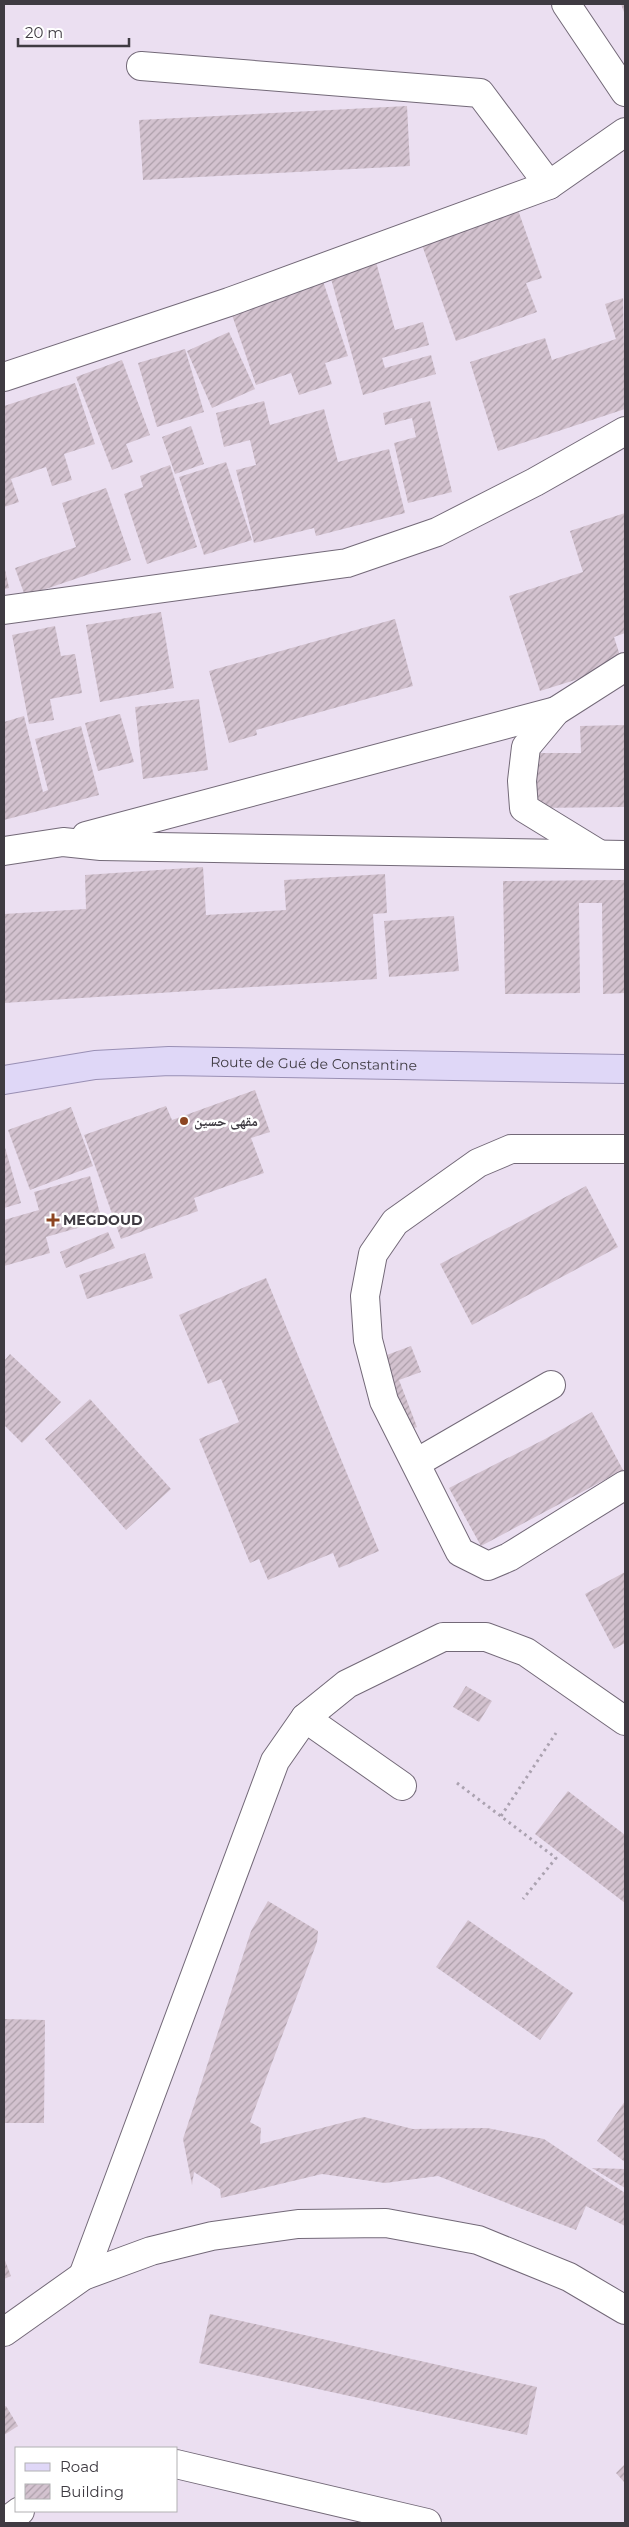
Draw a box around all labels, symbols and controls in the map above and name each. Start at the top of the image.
scale bar [18,15,129,47]
text: 20 m [25,23,63,42]
street label: Route de Gué de Constantine [210,1053,417,1074]
place label: مقهى حسين [194,1112,258,1130]
marker: مقهى حسين [178,1115,190,1127]
place label: MEGDOUD [63,1211,143,1229]
marker: MEGDOUD [47,1214,59,1226]
legend [15,2447,178,2512]
text: Road [60,2457,99,2476]
text: Building [60,2482,124,2501]

